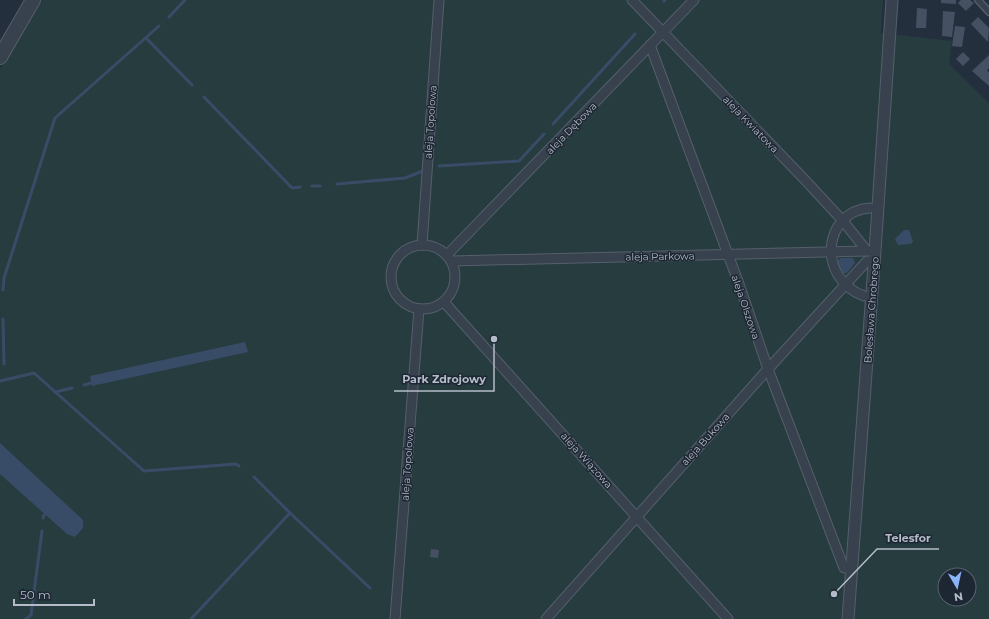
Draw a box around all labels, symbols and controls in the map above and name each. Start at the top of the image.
street label: aleja Topolowa [421,85,440,159]
street label: aleja Kwiatowa [720,93,781,156]
street label: aleja Dębowa [543,100,599,157]
street label: aleja Parkowa [625,249,695,264]
street label: Bolesława Chrobrego [861,256,882,364]
street label: aleja Olszowa [728,273,763,341]
callout: Park Zdrojowy [394,368,494,391]
text: Park Zdrojowy [402,372,486,386]
street label: aleja Bukowa [678,410,732,468]
street label: aleja Topolowa [398,427,417,501]
street label: aleja Wiązowa [558,430,615,491]
callout: Telesfor [877,526,939,549]
text: Telesfor [885,531,931,545]
north arrow [937,567,977,607]
scale bar [14,581,94,607]
text: 50 m [20,587,51,602]
text: N [953,589,964,604]

